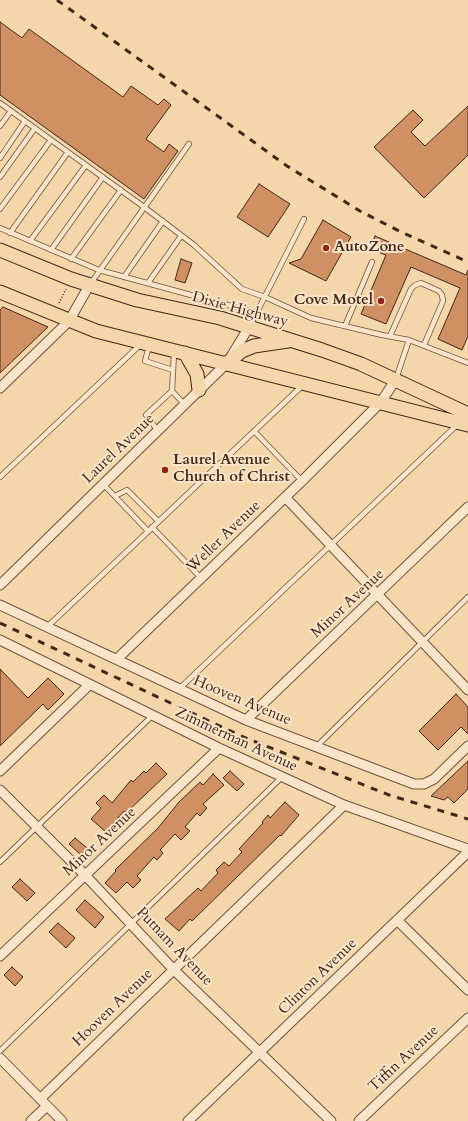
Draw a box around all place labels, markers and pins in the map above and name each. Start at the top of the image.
place label: AutoZone [334,239,405,257]
marker: AutoZone [321,243,331,253]
place label: Cove Motel [294,292,373,310]
marker: Cove Motel [376,296,386,306]
place label: Laurel Avenue Church of Christ [173,452,290,487]
marker: Laurel Avenue Church of Christ [160,465,170,475]

